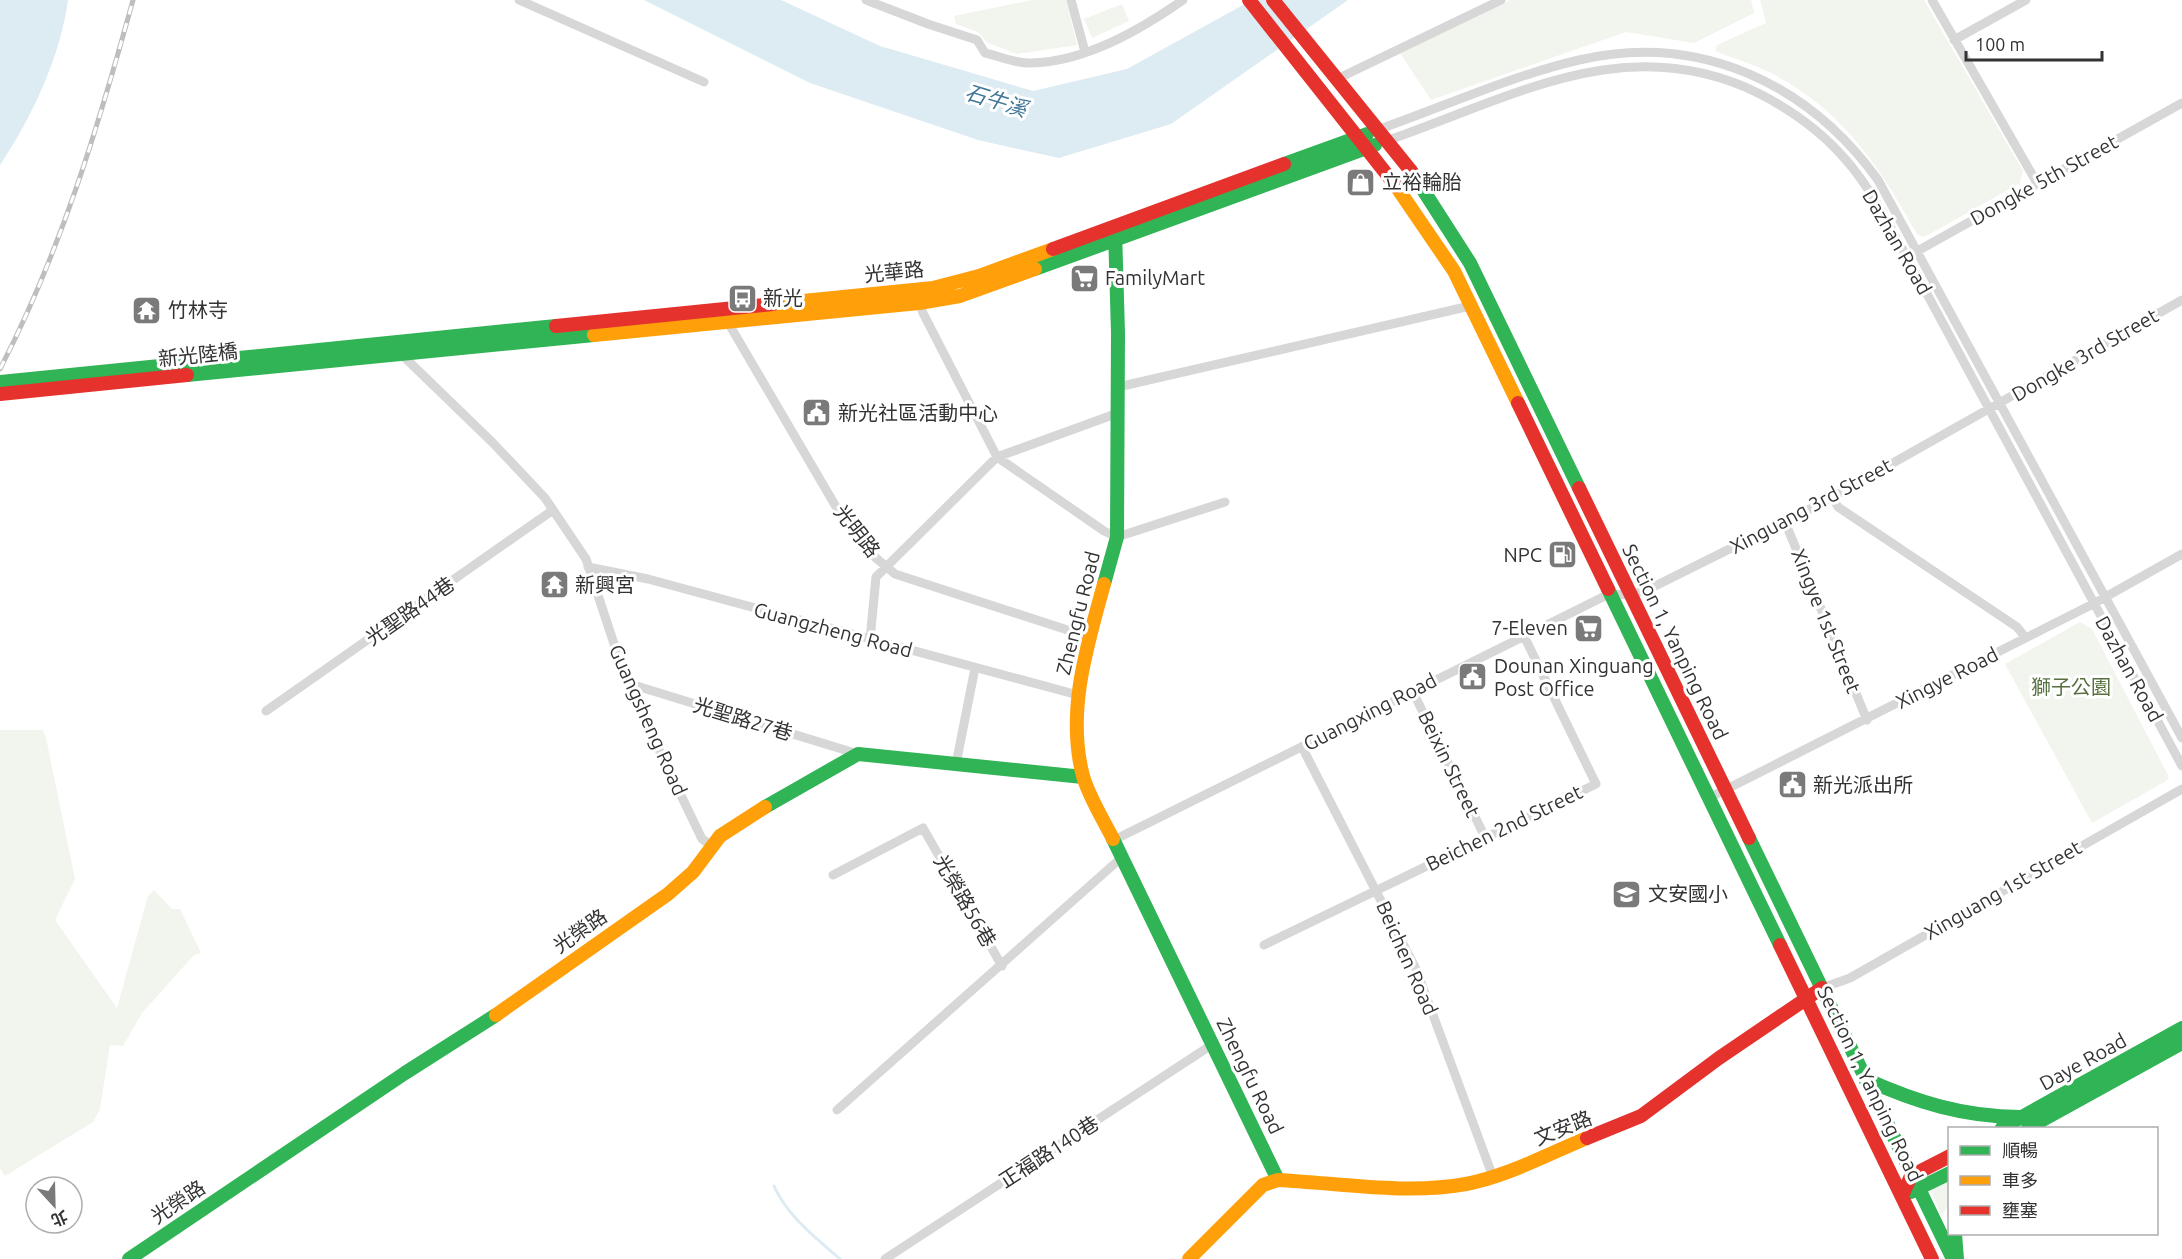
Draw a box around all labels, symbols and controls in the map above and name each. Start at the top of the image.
scale bar [1966,24,2102,62]
text: 100 m [1975,34,2025,54]
water label: 石牛溪 [963,79,1033,122]
street label: Dongke 5th Street [1966,129,2122,230]
shop icon: 立裕輪胎 [1345,166,1377,198]
place label: 立裕輪胎 [1382,170,1462,193]
street label: Dazhan Road [1858,185,1937,298]
street label: 光華路 [863,257,925,286]
supermarket icon: FamilyMart [1068,262,1100,294]
place label: FamilyMart [1105,266,1205,289]
bus stop icon: 新光 [726,282,758,314]
place label: 新光 [763,286,803,309]
temple icon: 竹林寺 [131,294,163,326]
place label: 竹林寺 [168,298,228,321]
street label: Dongke 3rd Street [2008,303,2162,406]
street label: 新光陸橋 [157,339,239,370]
public building icon: 新光社區活動中心 [801,397,833,429]
place label: 新光社區活動中心 [838,401,998,424]
street label: Xinguang 3rd Street [1726,453,1896,558]
street label: 光明路 [830,500,885,561]
fuel station icon: NPC [1547,539,1579,571]
street label: Section 1, Yanping Road [1618,540,1733,743]
place label: NPC [1504,543,1542,566]
street label: Xingye 1st Street [1787,545,1866,696]
street label: Zhengfu Road [1051,549,1104,677]
temple icon: 新興宮 [538,569,570,601]
street label: 光聖路44巷 [361,572,458,649]
place label: 新興宮 [575,573,635,596]
street label: Guangzheng Road [751,597,915,662]
supermarket icon: 7-Eleven [1573,612,1605,644]
street label: Dazhan Road [2091,612,2168,726]
place label: 7-Eleven [1491,616,1568,639]
street label: Guangsheng Road [605,641,692,799]
street label: Xingye Road [1892,642,2002,713]
place label: Dounan Xinguang Post Office [1494,654,1654,700]
public building icon: Dounan Xinguang Post Office [1457,661,1489,693]
street label: Guangxing Road [1299,668,1440,755]
park label: 獅子公園 [2031,675,2111,698]
street label: 光聖路27巷 [691,693,796,745]
street label: Beixin Street [1414,707,1485,821]
public building icon: 新光派出所 [1776,769,1808,801]
place label: 新光派出所 [1813,773,1913,796]
street label: Beichen 2nd Street [1422,780,1586,875]
street label: Xinguang 1st Street [1920,835,2086,944]
street label: 光榮路56巷 [930,851,1001,951]
school or university icon: 文安國小 [1611,878,1643,910]
place label: 文安國小 [1648,882,1728,905]
street label: Beichen Road [1372,897,1443,1018]
street label: 光榮路 [549,904,611,957]
street label: Section 1, Yanping Road [1813,982,1928,1185]
street label: Zhengfu Road [1212,1014,1288,1138]
street label: Daye Road [2035,1028,2130,1095]
street label: 文安路 [1531,1106,1595,1149]
street label: 正福路140巷 [995,1111,1103,1192]
legend [1948,1127,2158,1235]
text: 順暢 [2002,1140,2038,1160]
text: 車多 [2002,1170,2038,1190]
north arrow [24,1175,84,1235]
street label: 光榮路 [146,1175,209,1228]
text: 壅塞 [2002,1200,2038,1220]
text: 北 [49,1208,70,1230]

